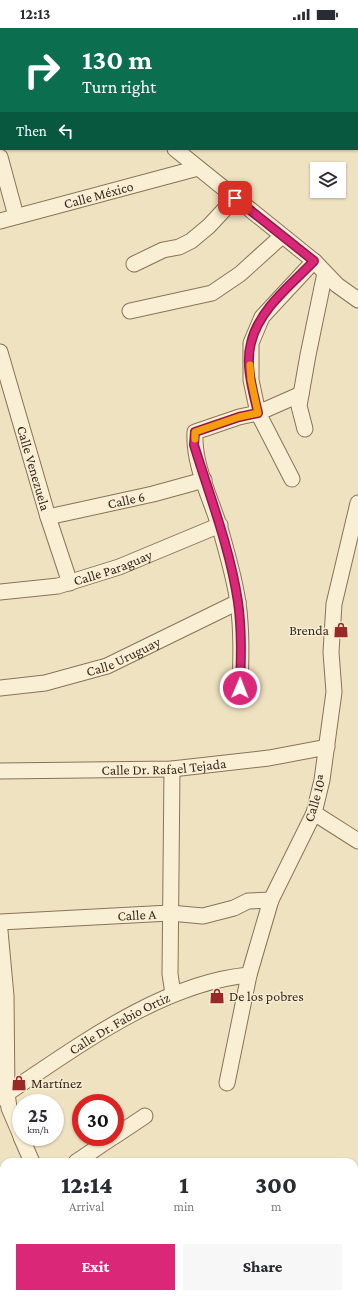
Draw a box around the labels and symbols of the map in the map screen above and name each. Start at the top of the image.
street label: Calle México [62,178,135,212]
pin [218,181,252,215]
street label: Calle Venezuela [14,424,54,513]
street label: Calle 6 [106,488,146,512]
street label: Calle Paraguay [71,546,155,589]
shop icon: Brenda [332,621,350,639]
place label: Brenda [289,622,330,638]
street label: Calle Uruguay [84,633,163,679]
position arrow [219,667,261,709]
street label: Calle Dr. Rafael Tejada [101,755,228,778]
street label: Calle 10ª [301,772,330,824]
street label: Calle A [117,906,157,924]
shop icon: De los pobres [208,987,226,1005]
place label: De los pobres [229,988,304,1004]
street label: Calle Dr. Fabio Ortiz [66,989,172,1058]
shop icon: Martínez [10,1074,28,1092]
place label: Martínez [31,1075,82,1091]
speed limit sign: 30 [72,1094,124,1146]

